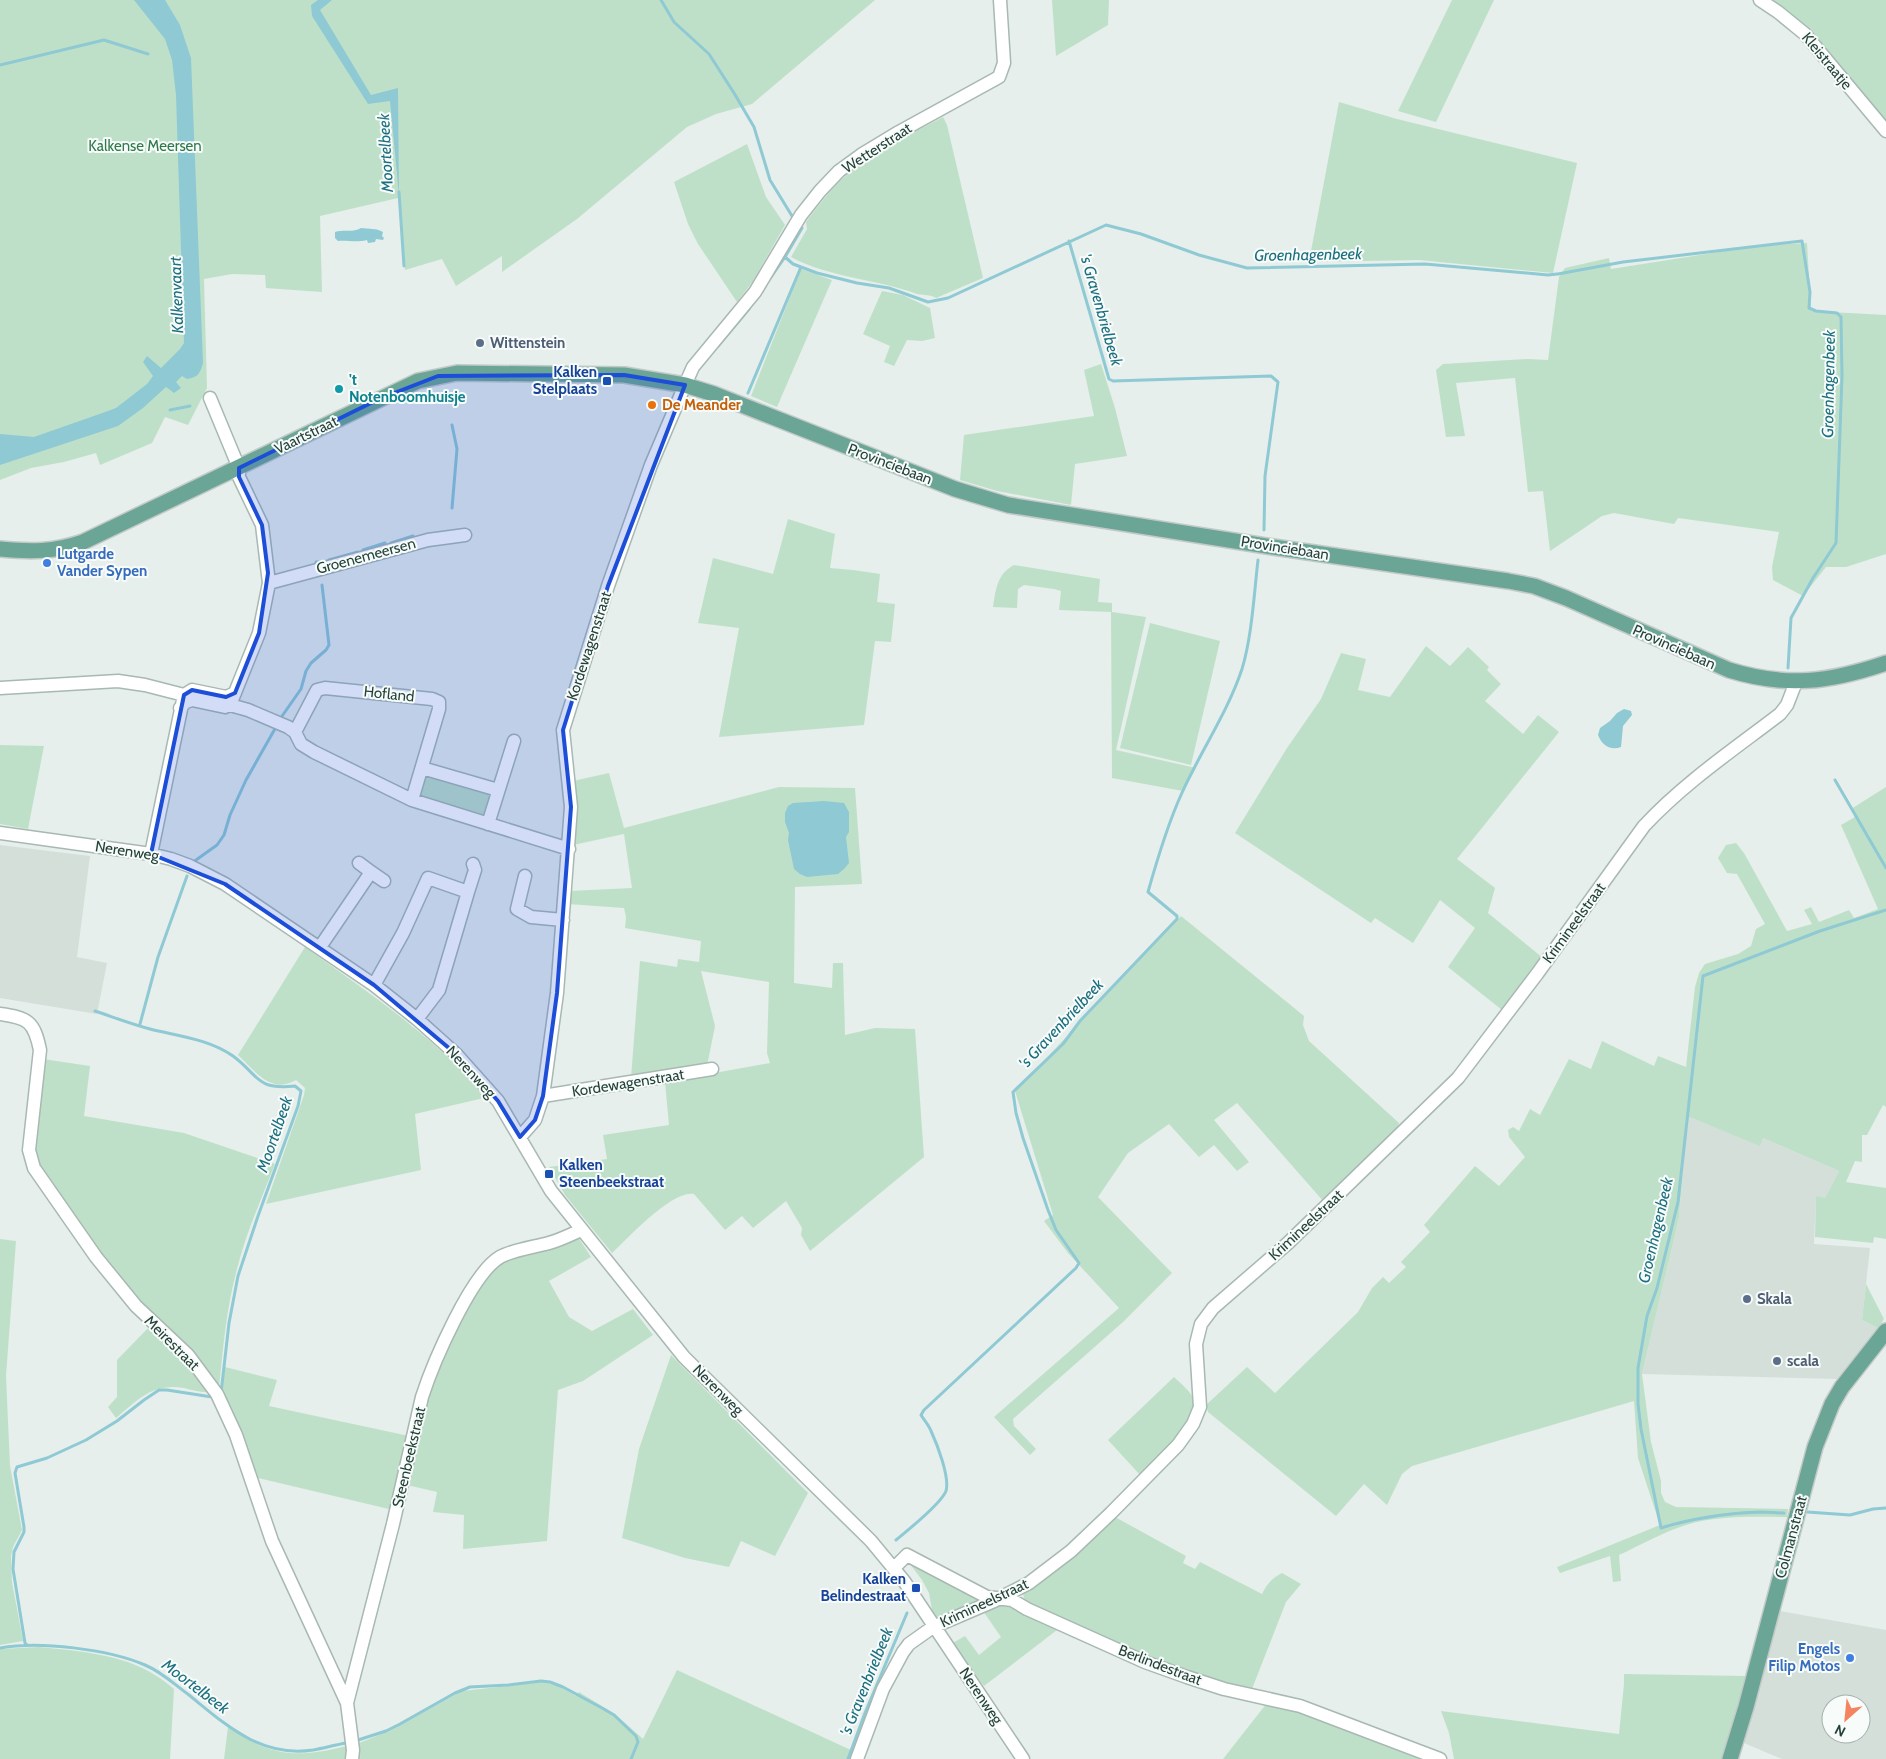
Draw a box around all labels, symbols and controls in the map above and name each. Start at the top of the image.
street label: Kleistraatje [1798,29,1856,93]
water label: Moortelbeek [374,112,397,194]
street label: Wetterstraat [839,119,915,177]
park label: Kalkense Meersen [88,137,202,155]
water label: Groenhagenbeek [1254,244,1363,265]
water label: 's Gravenbrielbeek [1077,252,1127,369]
water label: Kalkenvaart [166,255,187,334]
water label: Groenhagenbeek [1818,329,1839,438]
place label: Wittenstein [490,334,565,352]
marker: Wittenstein [474,337,486,349]
place label: Kalken Stelplaats [533,363,597,398]
place label: 't Notenboomhuisje [349,371,466,406]
marker: Kalken Stelplaats [601,375,613,387]
marker: 't Notenboomhuisje [333,383,345,395]
place label: De Meander [662,396,741,414]
marker: De Meander [646,399,658,411]
street label: Vaartstraat [272,412,340,458]
street label: Provinciebaan [845,440,935,488]
street label: Provinciebaan [1240,532,1330,564]
street label: Groenemeersen [314,534,418,578]
place label: Lutgarde Vander Sypen [57,545,147,580]
marker: Lutgarde Vander Sypen [41,557,53,569]
street label: Kordewagenstraat [563,589,615,703]
street label: Provinciebaan [1630,621,1718,673]
street label: Hofland [363,682,415,706]
street label: Nerenweg [94,837,161,865]
street label: Krimineelstraat [1539,879,1609,967]
water label: 's Gravenbrielbeek [1015,974,1108,1072]
street label: Nerenweg [442,1042,500,1102]
street label: Kordewagenstraat [571,1065,685,1101]
water label: Moortelbeek [252,1093,297,1176]
place label: Kalken Steenbeekstraat [559,1156,664,1191]
marker: Kalken Steenbeekstraat [543,1168,555,1180]
water label: Groenhagenbeek [1634,1174,1677,1285]
street label: Krimineelstraat [1265,1186,1347,1264]
place label: Skala [1757,1290,1792,1308]
marker: Skala [1741,1293,1753,1305]
street label: Meirestraat [141,1312,203,1374]
place label: scala [1787,1352,1820,1370]
marker: scala [1771,1355,1783,1367]
street label: Nerenweg [689,1361,748,1420]
street label: Steenbeekstraat [389,1405,429,1509]
street label: Colmanstraat [1771,1494,1811,1580]
place label: Kalken Belindestraat [820,1570,906,1605]
street label: Krimineelstraat [937,1575,1031,1631]
marker: Kalken Belindestraat [910,1582,922,1594]
water label: 's Gravenbrielbeek [836,1623,897,1738]
place label: Engels Filip Motos [1768,1640,1840,1675]
street label: Berlindestraat [1116,1641,1204,1689]
marker: Engels Filip Motos [1844,1652,1856,1664]
water label: Moortelbeek [158,1654,234,1718]
street label: Nerenweg [956,1664,1007,1728]
north arrow [1821,1694,1871,1744]
text: N [1832,1720,1849,1741]

